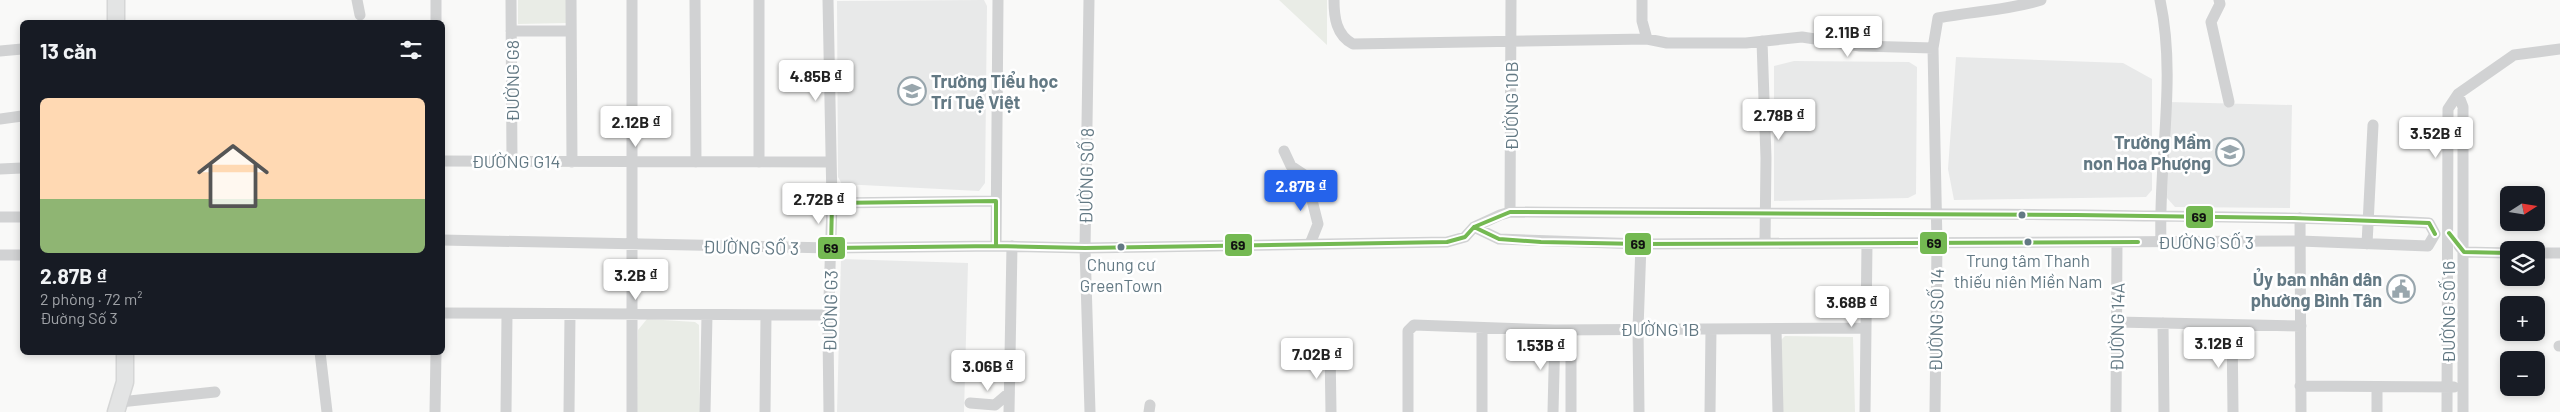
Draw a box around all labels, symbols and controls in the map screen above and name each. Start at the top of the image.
pin: 2.11B ₫ [1802,15,1894,58]
text: 2.11B ₫ [1825,22,1871,41]
icon: filters [397,36,425,64]
text: 13 căn [40,38,97,63]
street label: ĐƯỜNG G8 [501,40,523,122]
pin: 4.85B ₫ [770,59,862,102]
street label: ĐƯỜNG 10B [1500,61,1522,151]
text: 4.85B ₫ [790,66,842,85]
place label: Trường Tiểu học Trí Tuệ Việt [931,70,1058,113]
school or university icon: Trường Tiểu học Trí Tuệ Việt [897,76,927,106]
pin: 2.78B ₫ [1733,98,1825,141]
text: 2.78B ₫ [1753,105,1805,124]
pin: 2.12B ₫ [590,106,682,148]
text: 2.12B ₫ [611,112,661,131]
pin: 3.52B ₫ [2390,116,2482,159]
text: 3.52B ₫ [2410,123,2462,142]
street label: ĐƯỜNG SỐ 8 [1074,128,1098,224]
icon: home [188,131,278,221]
place label: Trường Mầm non Hoa Phượng [2083,131,2211,174]
school or university icon: Trường Mầm non Hoa Phượng [2215,137,2245,167]
street label: ĐƯỜNG G14 [472,150,560,172]
pin: 2.87B ₫ [1255,170,1347,212]
text: 2.87B ₫ [1275,176,1327,195]
pin: 2.72B ₫ [773,182,865,225]
north arrow [2500,186,2545,231]
map controls [2500,186,2545,396]
text: 2.72B ₫ [793,189,845,208]
line badge: 69 [2185,205,2214,229]
text: 69 [2192,208,2206,225]
unlabelled marker [2017,210,2027,220]
line badge: 69 [1919,231,1948,255]
street label: ĐƯỜNG SỐ 3 [2158,231,2254,253]
line badge: 69 [1624,232,1652,256]
line badge: 69 [1224,233,1253,257]
text: 69 [1927,234,1941,251]
street label: ĐƯỜNG SỐ 3 [703,235,799,259]
text: 69 [1631,235,1645,252]
line badge: 69 [817,236,846,260]
text: 69 [1231,236,1245,253]
marker: Trung tâm Thanh thiếu niên Miền Nam [2023,237,2033,247]
text: 69 [824,239,838,256]
button: layers [2500,241,2545,286]
marker: Chung cư GreenTown [1116,242,1126,252]
place label: Trung tâm Thanh thiếu niên Miền Nam [1954,250,2102,291]
place label: Chung cư GreenTown [1080,254,1162,295]
pin: 3.2B ₫ [595,258,677,301]
street label: ĐƯỜNG SỐ 16 [2437,261,2459,363]
text: 2.87B ₫ [40,263,107,288]
text: 3.2B ₫ [614,265,658,284]
place label: Ủy ban nhân dân phường Bình Tân [2251,267,2382,311]
street label: ĐƯỜNG SỐ 14 [1924,268,1948,372]
street label: ĐƯỜNG G3 [818,270,842,352]
public building icon: Ủy ban nhân dân phường Bình Tân [2386,274,2416,304]
street label: ĐƯỜNG 14A [2105,282,2129,372]
pin: 3.68B ₫ [1806,286,1898,328]
text: 2 phòng · 72 m² [40,289,142,308]
text: 3.68B ₫ [1826,292,1878,311]
button: + [2500,296,2545,341]
text: Đường Số 3 [40,308,118,327]
street label: ĐƯỜNG 1B [1620,318,1700,340]
pin: 3.12B ₫ [2173,326,2265,369]
pin: 1.53B ₫ [1495,328,1587,371]
text: 3.12B ₫ [2195,333,2243,352]
text: 1.53B ₫ [1517,335,1565,354]
pin: 7.02B ₫ [1271,338,1363,380]
text: 7.02B ₫ [1292,344,1342,363]
pin: 3.06B ₫ [942,350,1034,392]
button: − [2500,351,2545,396]
text: 3.06B ₫ [962,356,1014,375]

